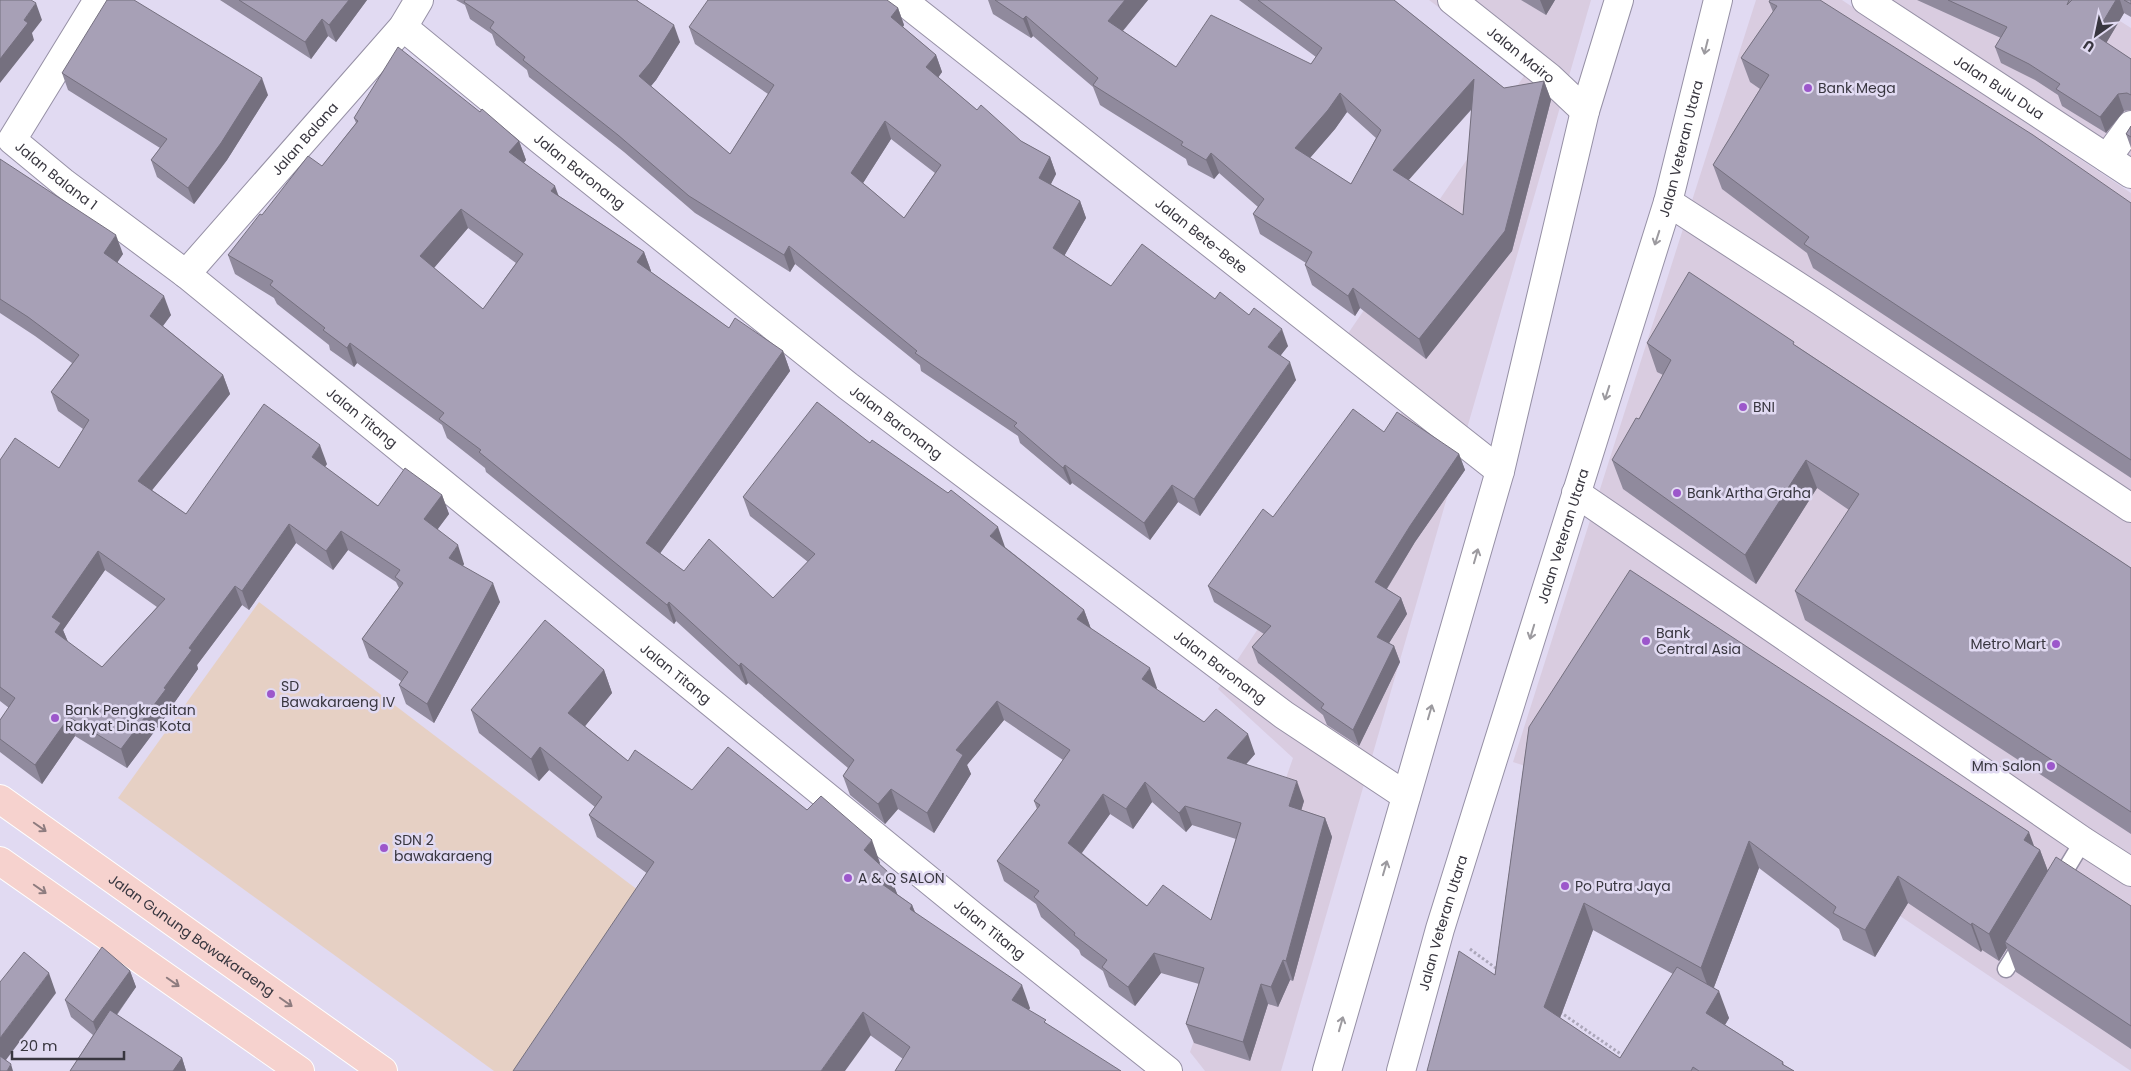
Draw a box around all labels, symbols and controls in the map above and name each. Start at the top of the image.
north arrow [2071,10,2121,60]
street label: Jalan Mairo [1483,21,1560,88]
text: U [2079,35,2099,57]
one-way arrow [1701,39,1710,55]
street label: Jalan Bulu Dua [1950,50,2048,124]
street label: Jalan Veteran Utara [1654,78,1708,220]
place label: Bank Mega [1818,78,1896,98]
marker: Bank Mega [1802,82,1814,94]
street label: Jalan Balana [267,98,343,180]
street label: Jalan Baronang [530,129,629,214]
street label: Jalan Balana 1 [11,137,101,215]
street label: Jalan Bete-Bete [1151,193,1252,279]
one-way arrow [1651,230,1661,246]
street label: Jalan Baronang [845,381,947,464]
street label: Jalan Titang [322,382,402,453]
one-way arrow [1602,385,1612,401]
place label: BNI [1753,397,1775,417]
marker: BNI [1737,401,1749,413]
street label: Jalan Veteran Utara [1532,466,1594,606]
place label: Bank Artha Graha [1687,483,1811,503]
marker: Bank Artha Graha [1671,487,1683,499]
one-way arrow [1471,548,1481,564]
one-way arrow [1527,623,1537,639]
place label: Bank Central Asia [1656,623,1741,659]
street label: Jalan Baronang [1170,625,1271,708]
place label: Metro Mart [1970,634,2046,654]
marker: Bank Central Asia [1640,635,1652,647]
street label: Jalan Titang [636,638,716,709]
marker: Metro Mart [2050,638,2062,650]
place label: SD Bawakaraeng IV [281,676,396,712]
marker: SD Bawakaraeng IV [265,688,277,700]
place label: Bank Pengkreditan Rakyat Dinas Kota [65,700,196,736]
one-way arrow [1426,704,1436,720]
marker: Bank Pengkreditan Rakyat Dinas Kota [49,712,61,724]
place label: Mm Salon [1972,756,2041,776]
marker: Mm Salon [2045,760,2057,772]
one-way arrow [33,822,47,832]
place label: SDN 2 bawakaraeng [394,830,492,866]
marker: SDN 2 bawakaraeng [378,842,390,854]
street label: Jalan Veteran Utara [1414,852,1472,993]
one-way arrow [1381,860,1391,876]
place label: A & Q SALON [858,868,945,888]
street label: Jalan Gunung Bawakaraeng [104,869,279,1001]
marker: A & Q SALON [842,872,854,884]
place label: Po Putra Jaya [1575,876,1671,896]
marker: Po Putra Jaya [1559,880,1571,892]
one-way arrow [32,884,46,894]
street label: Jalan Titang [950,894,1030,964]
one-way arrow [166,977,180,987]
one-way arrow [279,997,293,1007]
one-way arrow [1336,1017,1346,1033]
scale bar [12,1028,125,1060]
text: 20 m [20,1035,58,1056]

